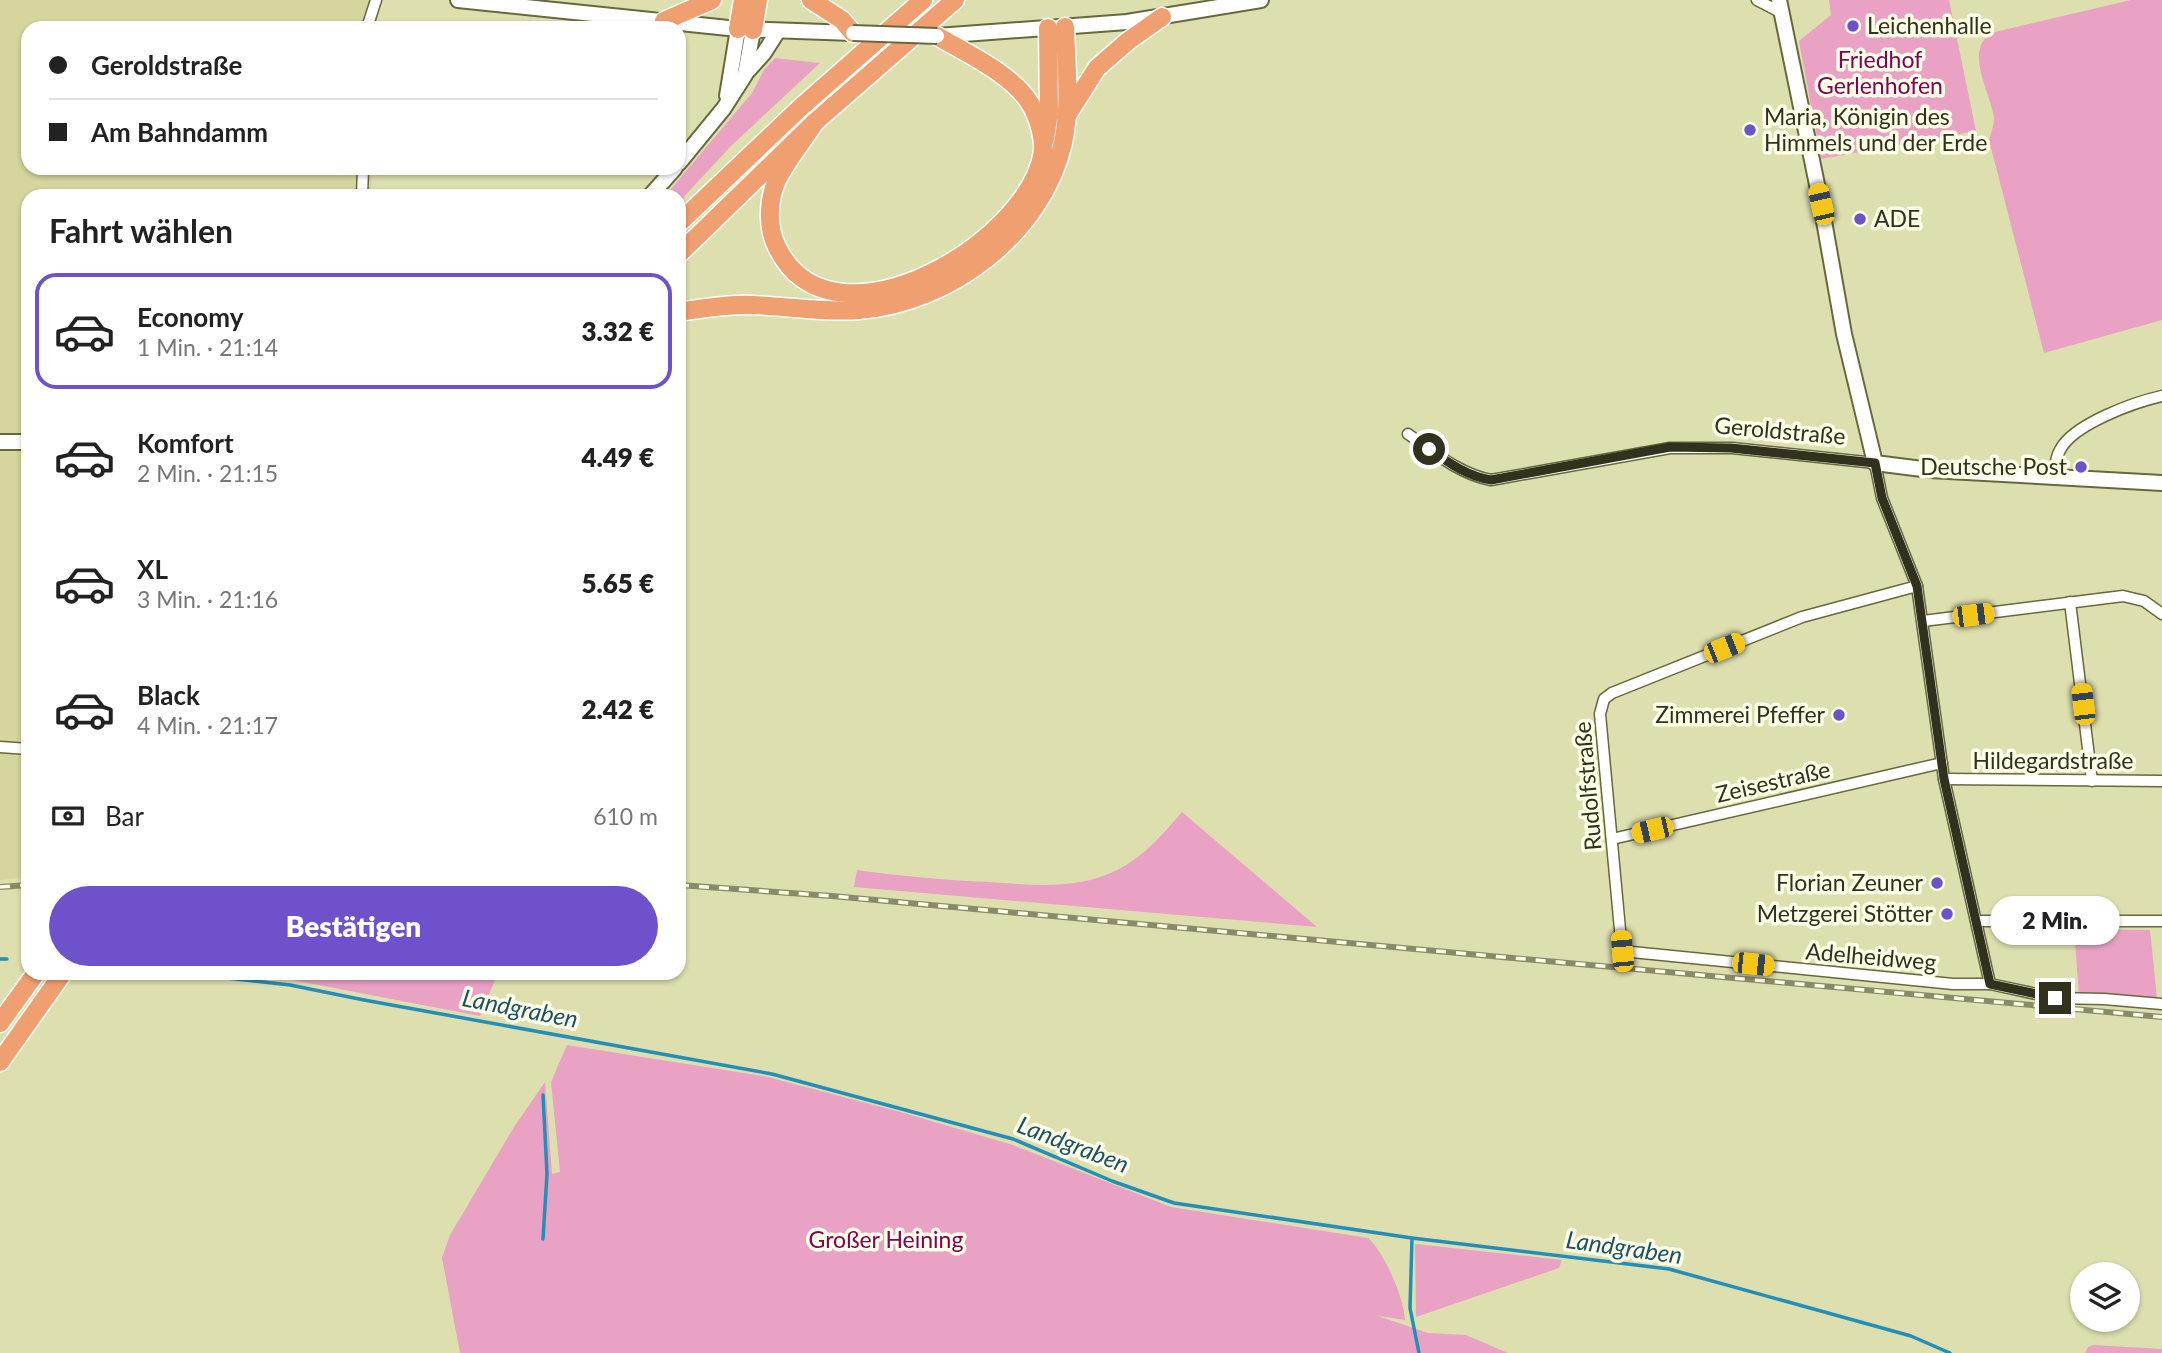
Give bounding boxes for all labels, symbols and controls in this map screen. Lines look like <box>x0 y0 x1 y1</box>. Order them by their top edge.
place label: Leichenhalle <box>1867 11 1992 39</box>
marker: Leichenhalle <box>1845 18 1861 34</box>
park label: Friedhof Gerlenhofen <box>1817 45 1943 99</box>
text: Geroldstraße <box>91 49 242 81</box>
place label: Maria, Königin des Himmels und der Erde <box>1764 102 1987 156</box>
text: Am Bahndamm <box>91 116 268 148</box>
marker: Maria, Königin des Himmels und der Erde <box>1742 122 1758 138</box>
car <box>1807 181 1836 227</box>
place label: ADE <box>1874 204 1920 232</box>
text: Fahrt wählen <box>49 211 233 250</box>
marker: ADE <box>1852 211 1868 227</box>
icon: car <box>53 300 116 363</box>
text: Economy <box>137 301 243 333</box>
text: 3.32 € <box>581 315 654 347</box>
text: 1 Min. · 21:14 <box>137 333 278 361</box>
street label: Geroldstraße <box>1713 410 1847 450</box>
icon: car <box>53 426 116 489</box>
text: Komfort <box>137 427 234 459</box>
route start <box>1413 433 1445 465</box>
text: 4.49 € <box>581 441 654 473</box>
place label: Deutsche Post <box>1920 452 2068 480</box>
text: 2 Min. · 21:15 <box>137 459 278 487</box>
marker: Deutsche Post <box>2073 459 2089 475</box>
icon: car <box>53 552 116 615</box>
text: XL <box>137 553 168 585</box>
text: 5.65 € <box>581 567 654 599</box>
text: 3 Min. · 21:16 <box>137 585 278 613</box>
car <box>1951 602 1996 628</box>
car <box>1701 630 1748 666</box>
icon: car <box>53 678 116 741</box>
text: Black <box>137 679 200 711</box>
car <box>2071 682 2096 726</box>
text: 2.42 € <box>581 693 654 725</box>
place label: Zimmerei Pfeffer <box>1655 700 1826 728</box>
marker: Zimmerei Pfeffer <box>1831 707 1847 723</box>
text: 4 Min. · 21:17 <box>137 711 278 739</box>
street label: Rudolfstraße <box>1567 720 1607 852</box>
street label: Hildegardstraße <box>1973 746 2133 774</box>
street label: Zeisestraße <box>1713 754 1833 808</box>
icon: cash <box>49 797 87 835</box>
text: Bar <box>105 800 144 832</box>
text: 610 m <box>593 802 658 830</box>
car <box>1630 815 1675 845</box>
place label: Florian Zeuner <box>1776 868 1924 896</box>
marker: Florian Zeuner <box>1929 875 1945 891</box>
button: Bestätigen <box>49 886 658 966</box>
callout: 2 Min. <box>1990 897 2120 946</box>
place label: Metzgerei Stötter <box>1757 899 1934 927</box>
marker: Metzgerei Stötter <box>1939 906 1955 922</box>
text: 2 Min. <box>2022 906 2088 934</box>
car <box>1610 929 1635 973</box>
street label: Adelheidweg <box>1805 936 1938 976</box>
car <box>1732 951 1775 977</box>
water label: Landgraben <box>460 982 580 1033</box>
route end <box>2039 982 2071 1014</box>
water label: Landgraben <box>1014 1109 1133 1178</box>
water label: Landgraben <box>1564 1224 1684 1269</box>
park label: Großer Heining <box>809 1225 963 1253</box>
map controls <box>2070 1262 2140 1332</box>
button: layers <box>2070 1262 2140 1332</box>

